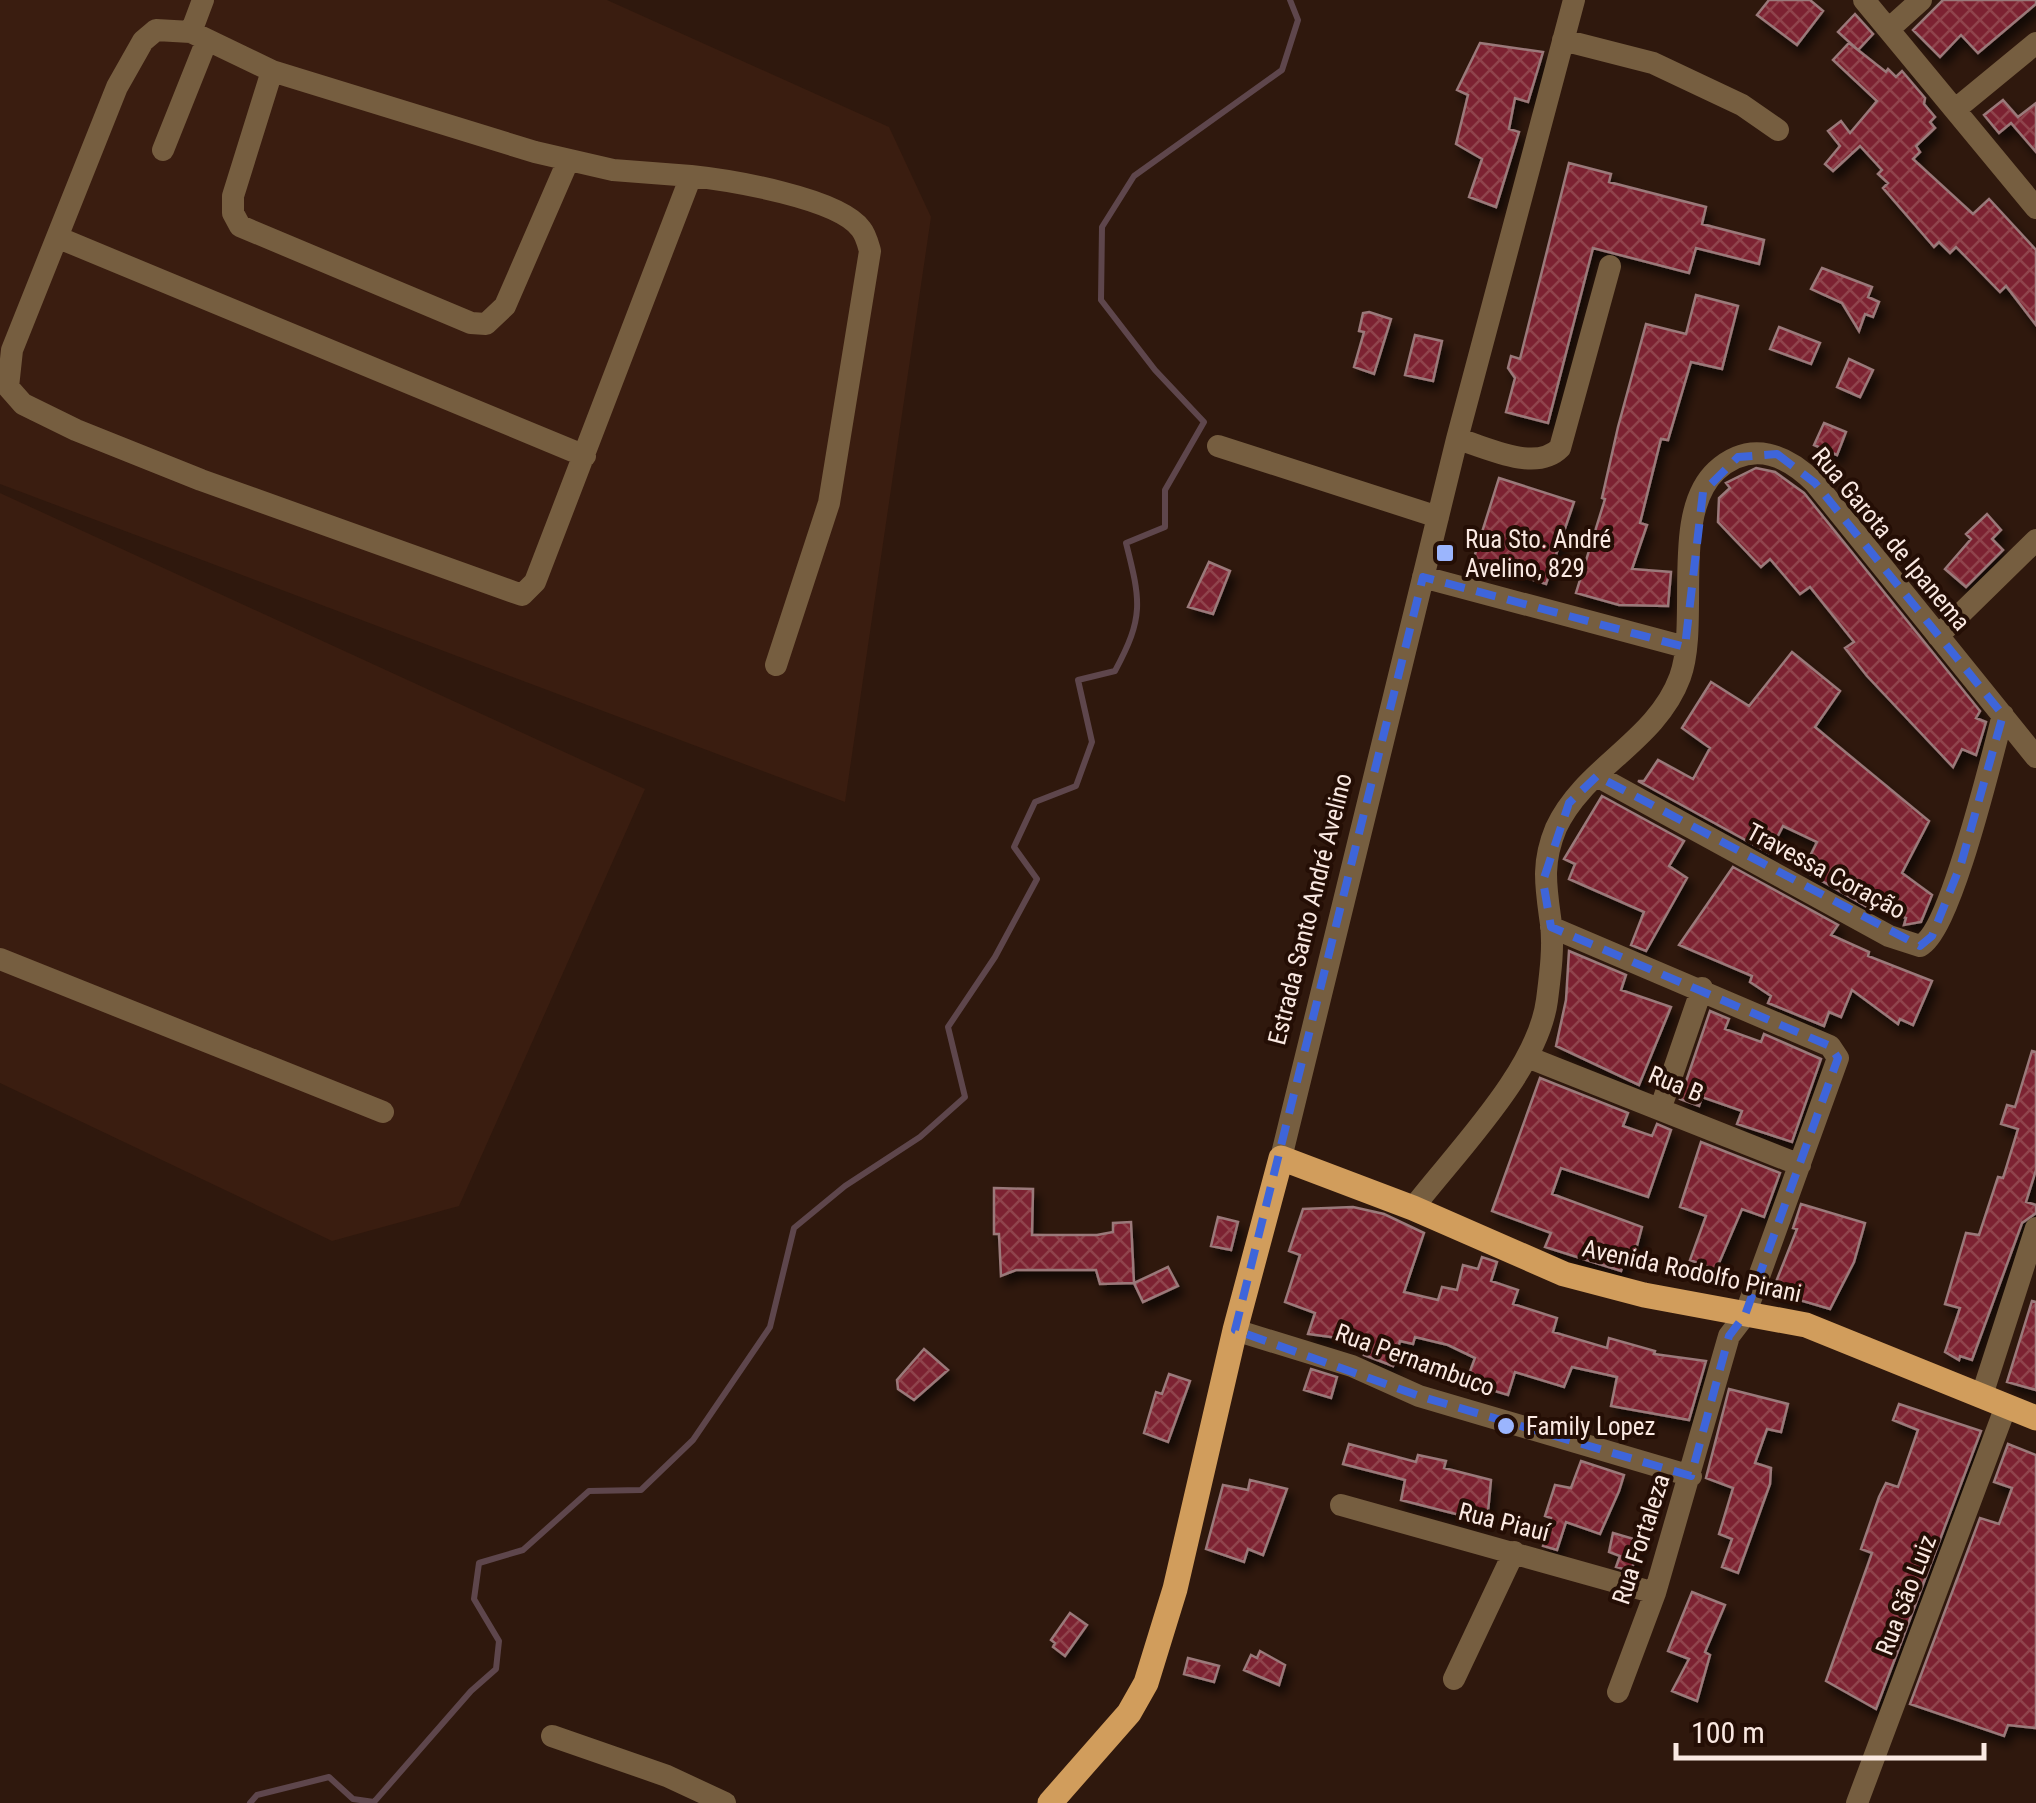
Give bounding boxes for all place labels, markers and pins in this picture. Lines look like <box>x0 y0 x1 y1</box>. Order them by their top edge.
place label: Rua Sto. André Avelino, 829 <box>1465 525 1611 583</box>
marker: Rua Sto. André Avelino, 829 <box>1434 542 1456 564</box>
place label: Family Lopez <box>1526 1412 1656 1441</box>
marker: Family Lopez <box>1495 1415 1517 1437</box>

